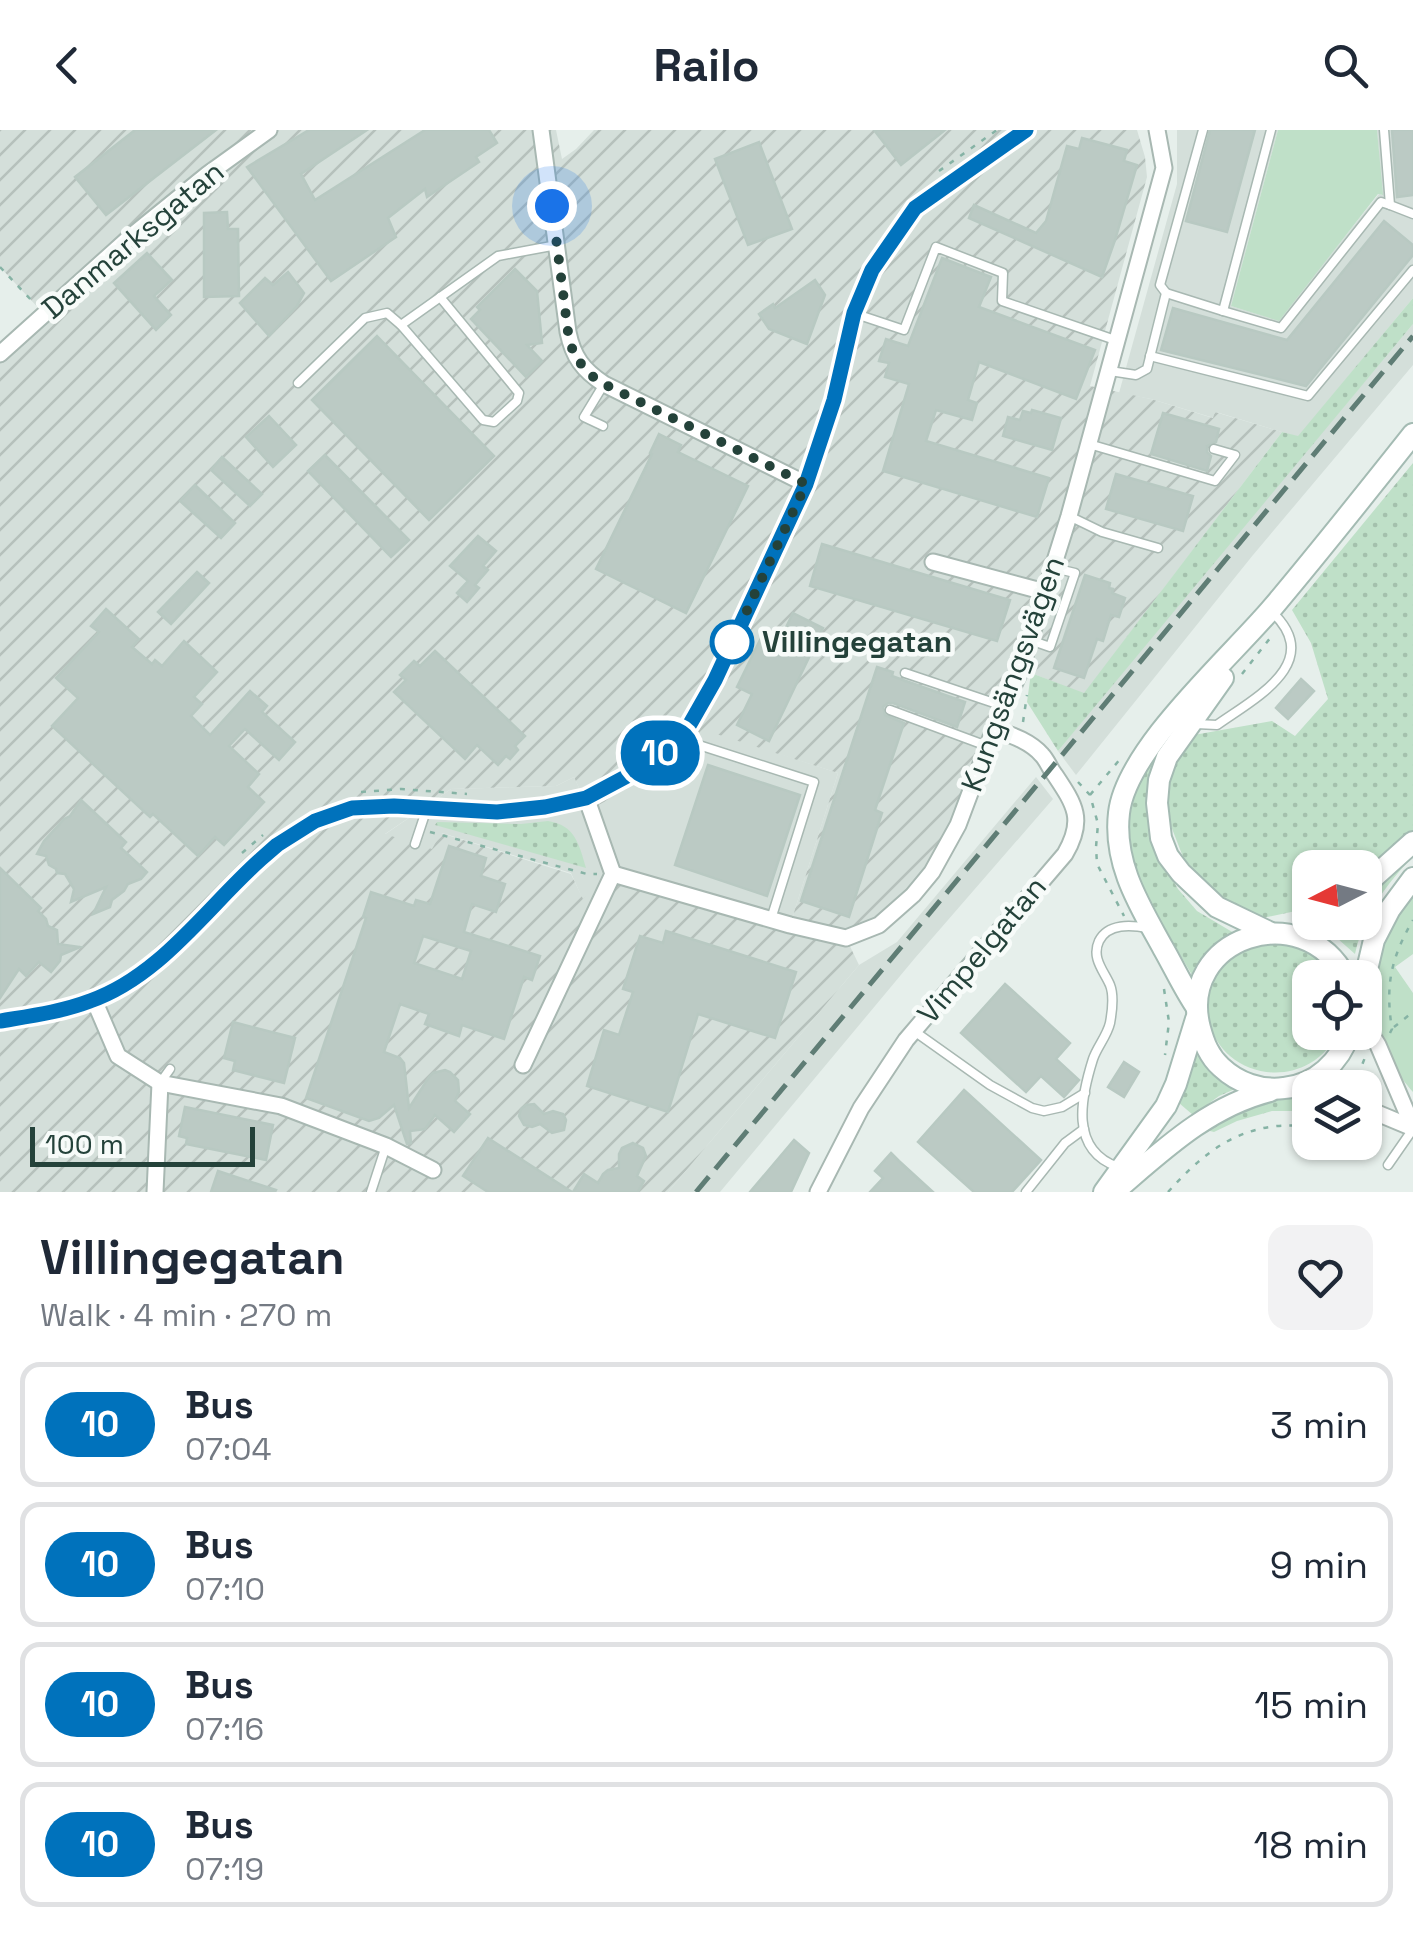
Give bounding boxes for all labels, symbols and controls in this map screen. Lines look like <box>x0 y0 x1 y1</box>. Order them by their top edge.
text: Railo <box>654 37 759 94</box>
icon: back <box>40 38 95 93</box>
icon: search <box>1318 38 1373 93</box>
street label: Danmarksgatan <box>33 152 232 327</box>
your location <box>527 181 577 231</box>
street label: Kungsängsvägen <box>952 551 1073 797</box>
marker: Villingegatan <box>711 621 753 663</box>
place label: Villingegatan <box>762 622 952 661</box>
line badge: 10 <box>615 720 705 786</box>
text: 10 <box>641 731 679 775</box>
north arrow <box>1292 850 1382 940</box>
map controls <box>1292 850 1382 1160</box>
street label: Vimpelgatan <box>908 868 1055 1032</box>
button: locate <box>1292 960 1382 1050</box>
button: layers <box>1292 1070 1382 1160</box>
scale bar <box>30 1122 255 1166</box>
text: 100 m <box>45 1126 124 1162</box>
button: heart <box>1268 1225 1373 1330</box>
text: Villingegatan <box>40 1227 344 1288</box>
text: Walk · 4 min · 270 m <box>40 1295 332 1335</box>
text: Bus <box>185 1381 254 1429</box>
text: 3 min <box>1270 1401 1368 1449</box>
text: 10 <box>81 1402 119 1446</box>
text: 07:04 <box>185 1429 272 1469</box>
text: Bus <box>185 1521 254 1569</box>
text: 9 min <box>1270 1541 1368 1589</box>
text: 10 <box>81 1542 119 1586</box>
text: 07:10 <box>185 1569 265 1609</box>
text: Bus <box>185 1661 254 1709</box>
text: 15 min <box>1254 1681 1368 1729</box>
text: 10 <box>81 1682 119 1726</box>
text: 07:16 <box>185 1709 264 1749</box>
text: Bus <box>185 1801 254 1849</box>
text: 18 min <box>1253 1821 1368 1869</box>
text: 10 <box>81 1822 119 1866</box>
text: 07:19 <box>185 1849 264 1889</box>

